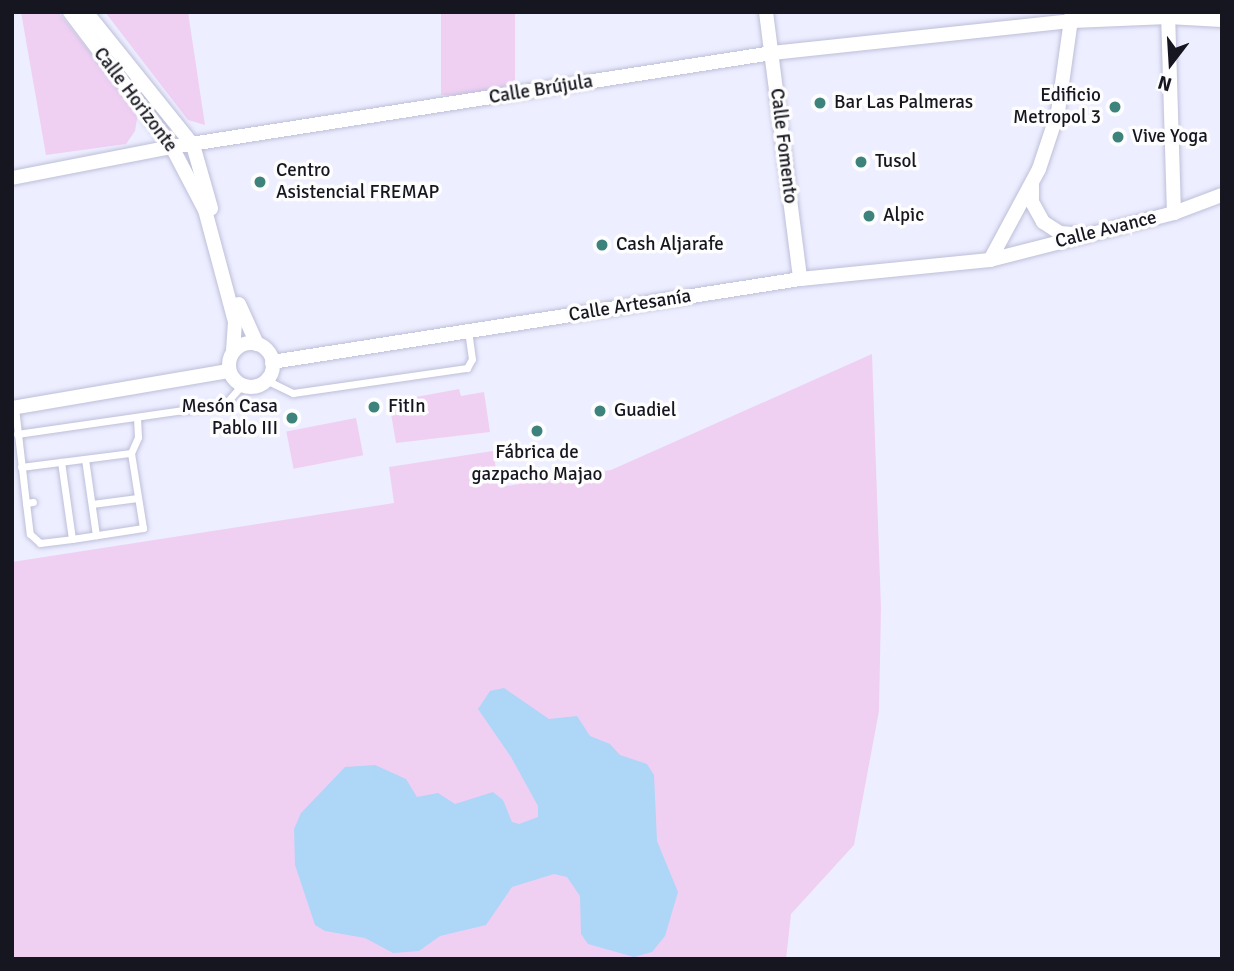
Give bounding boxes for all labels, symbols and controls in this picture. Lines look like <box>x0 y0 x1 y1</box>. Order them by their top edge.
north arrow <box>1136 28 1206 98</box>
street label: Calle Horizonte <box>88 43 182 157</box>
text: N <box>1155 70 1175 96</box>
street label: Calle Brújula <box>487 71 595 109</box>
place label: Edificio Metropol 3 <box>1013 85 1101 129</box>
street label: Calle Fomento <box>765 87 801 205</box>
place label: Bar Las Palmeras <box>834 92 973 114</box>
marker: Bar Las Palmeras <box>812 95 828 111</box>
marker: Edificio Metropol 3 <box>1107 99 1123 115</box>
place label: Vive Yoga <box>1132 126 1208 148</box>
marker: Vive Yoga <box>1110 129 1126 145</box>
place label: Tusol <box>875 151 917 173</box>
marker: Tusol <box>853 154 869 170</box>
place label: Centro Asistencial FREMAP <box>276 160 439 204</box>
marker: Centro Asistencial FREMAP <box>250 172 270 192</box>
place label: Alpic <box>883 205 924 227</box>
street label: Calle Avance <box>1053 206 1159 254</box>
marker: Alpic <box>861 208 877 224</box>
place label: Cash Aljarafe <box>616 234 724 256</box>
marker: Cash Aljarafe <box>594 237 610 253</box>
street label: Calle Artesanía <box>567 285 693 327</box>
place label: Mesón Casa Pablo III <box>181 396 278 440</box>
place label: FitIn <box>388 396 426 418</box>
marker: FitIn <box>366 399 382 415</box>
place label: Guadiel <box>614 400 676 422</box>
marker: Guadiel <box>592 403 608 419</box>
marker: Mesón Casa Pablo III <box>284 410 300 426</box>
marker: Fábrica de gazpacho Majao <box>529 423 545 439</box>
place label: Fábrica de gazpacho Majao <box>472 442 602 486</box>

